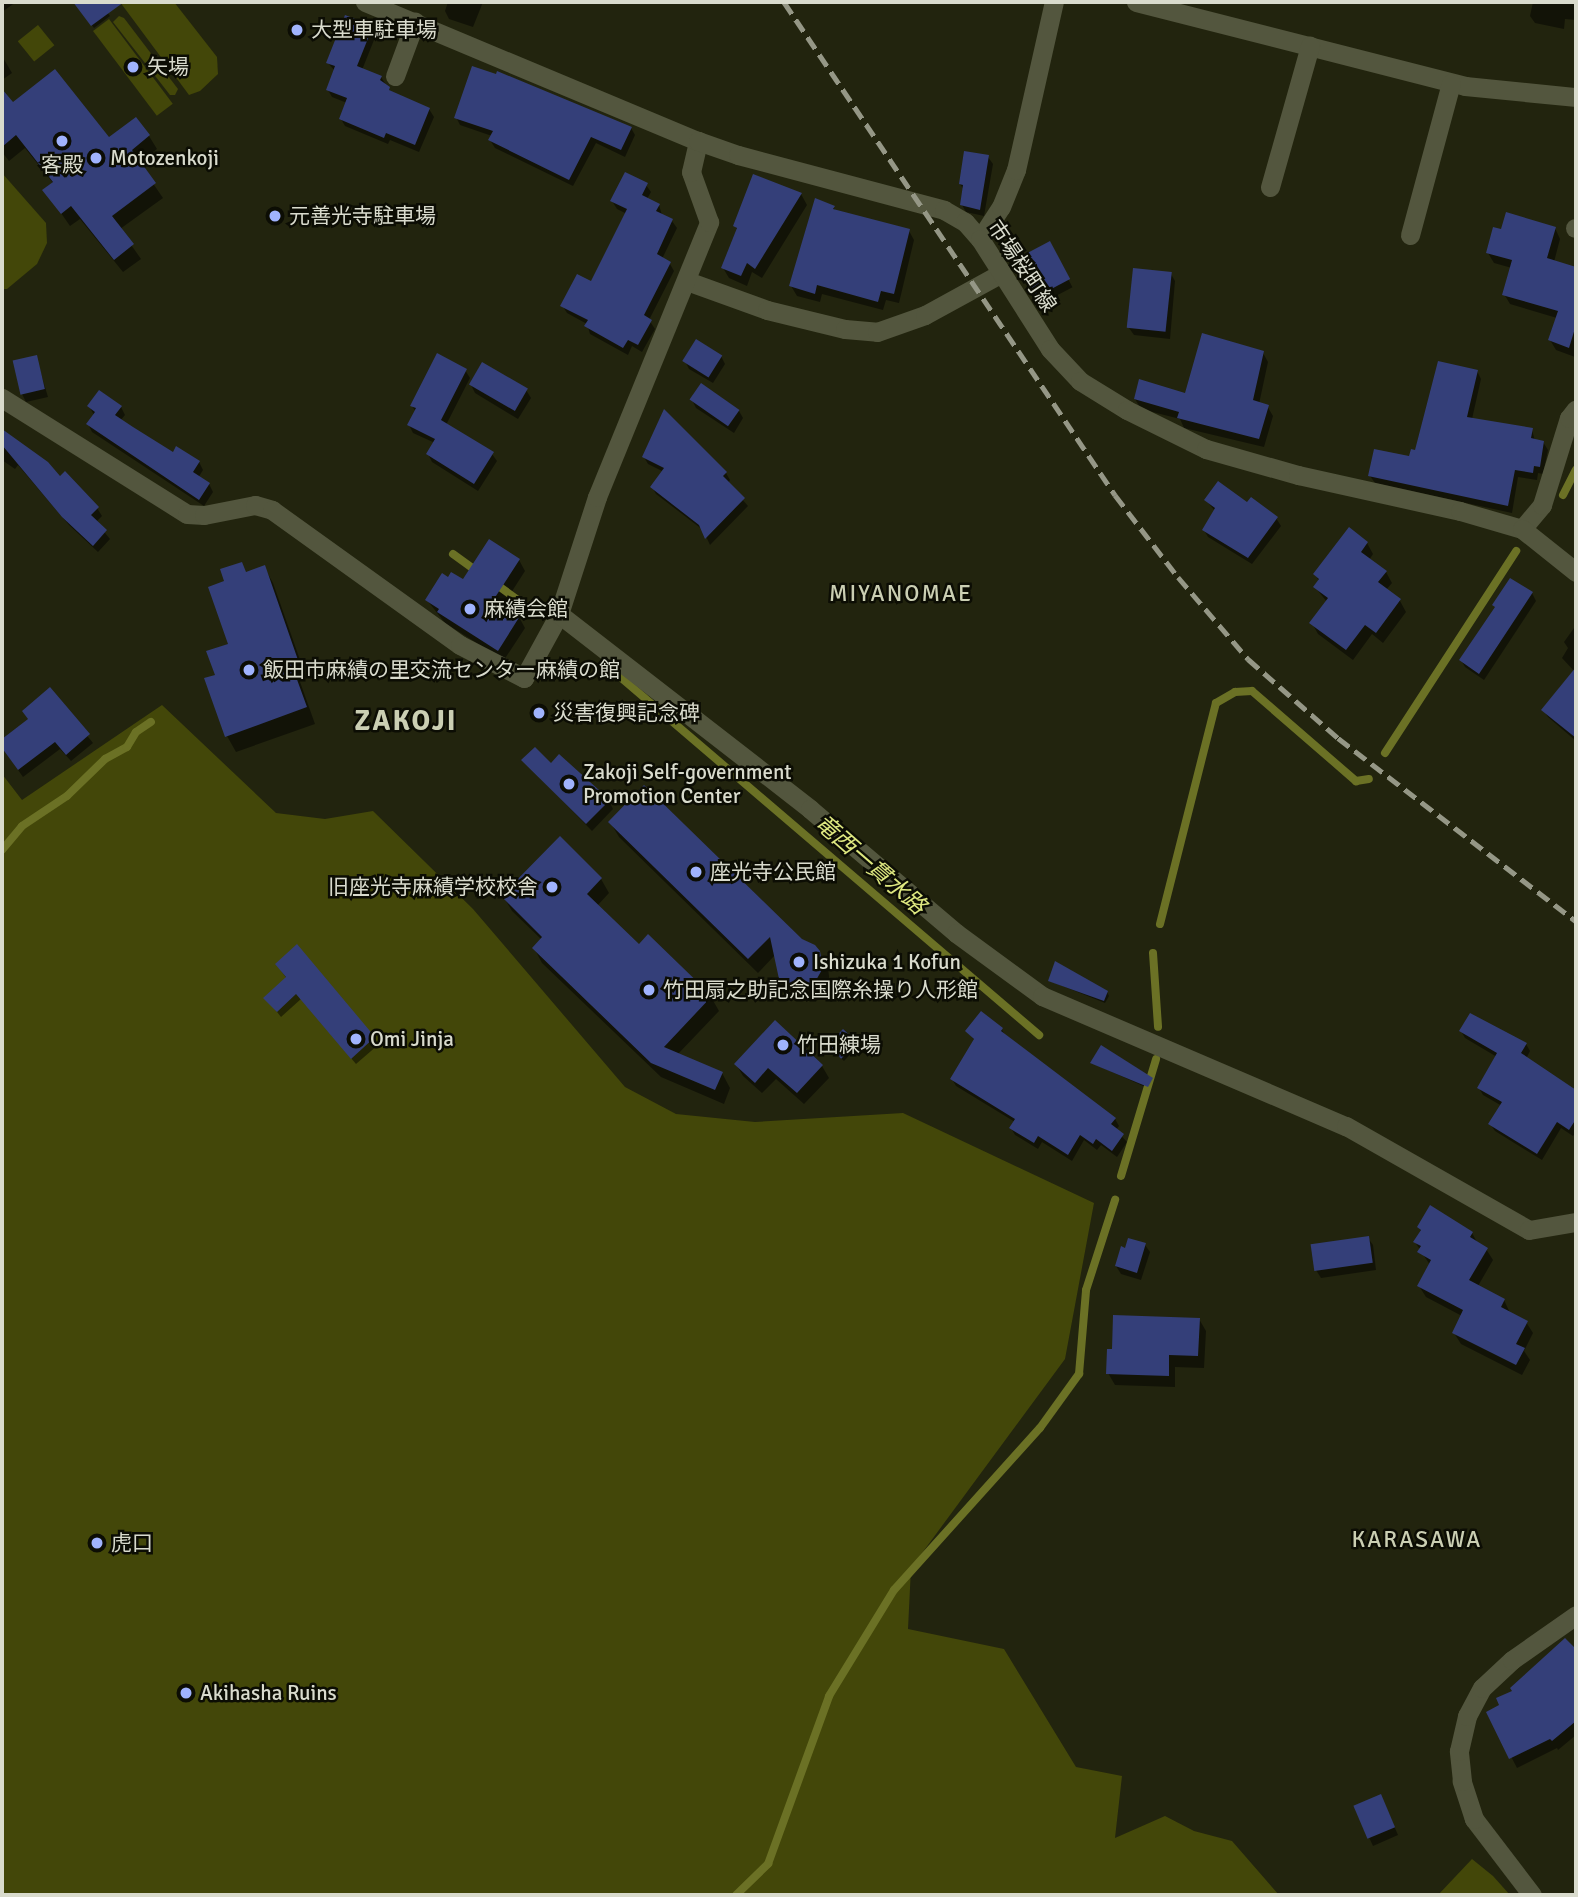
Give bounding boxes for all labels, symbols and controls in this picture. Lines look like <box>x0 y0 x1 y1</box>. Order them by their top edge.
place label: 大型車駐車場 <box>311 17 437 43</box>
marker: 大型車駐車場 <box>289 22 305 38</box>
place label: 矢場 <box>147 54 189 80</box>
marker: 矢場 <box>125 59 141 75</box>
marker: 客殿 <box>54 133 70 149</box>
place label: Motozenkoji <box>110 145 219 171</box>
marker: Motozenkoji <box>88 150 104 166</box>
place label: 客殿 <box>41 152 83 178</box>
place label: 元善光寺駐車場 <box>289 203 436 229</box>
marker: 元善光寺駐車場 <box>267 208 283 224</box>
street label: 市場桜町線 <box>982 215 1062 317</box>
district label: MIYANOMAE <box>830 580 972 608</box>
place label: 麻績会館 <box>484 596 568 622</box>
marker: 麻績会館 <box>462 601 478 617</box>
place label: 飯田市麻績の里交流センター麻績の館 <box>263 657 620 683</box>
marker: 飯田市麻績の里交流センター麻績の館 <box>241 662 257 678</box>
place label: 災害復興記念碑 <box>553 700 700 726</box>
district label: ZAKOJI <box>355 704 457 738</box>
marker: 災害復興記念碑 <box>531 705 547 721</box>
place label: Zakoji Self-government Promotion Center <box>583 759 792 809</box>
marker: Zakoji Self-government Promotion Center <box>561 776 577 792</box>
water label: 竜西一貫水路 <box>809 809 931 921</box>
place label: 座光寺公民館 <box>710 859 836 885</box>
marker: 座光寺公民館 <box>688 864 704 880</box>
place label: 旧座光寺麻績学校校舎 <box>328 874 538 900</box>
marker: 旧座光寺麻績学校校舎 <box>544 879 560 895</box>
place label: Ishizuka 1 Kofun <box>813 949 961 975</box>
marker: Ishizuka 1 Kofun <box>791 954 807 970</box>
place label: 竹田扇之助記念国際糸操り人形館 <box>663 977 978 1003</box>
marker: 竹田扇之助記念国際糸操り人形館 <box>641 982 657 998</box>
place label: Omi Jinja <box>370 1026 454 1052</box>
marker: Omi Jinja <box>348 1031 364 1047</box>
place label: 竹田練場 <box>797 1032 881 1058</box>
marker: 竹田練場 <box>775 1037 791 1053</box>
district label: KARASAWA <box>1353 1526 1481 1554</box>
place label: 虎口 <box>111 1530 153 1556</box>
marker: 虎口 <box>89 1535 105 1551</box>
place label: Akihasha Ruins <box>200 1680 337 1706</box>
marker: Akihasha Ruins <box>178 1685 194 1701</box>

